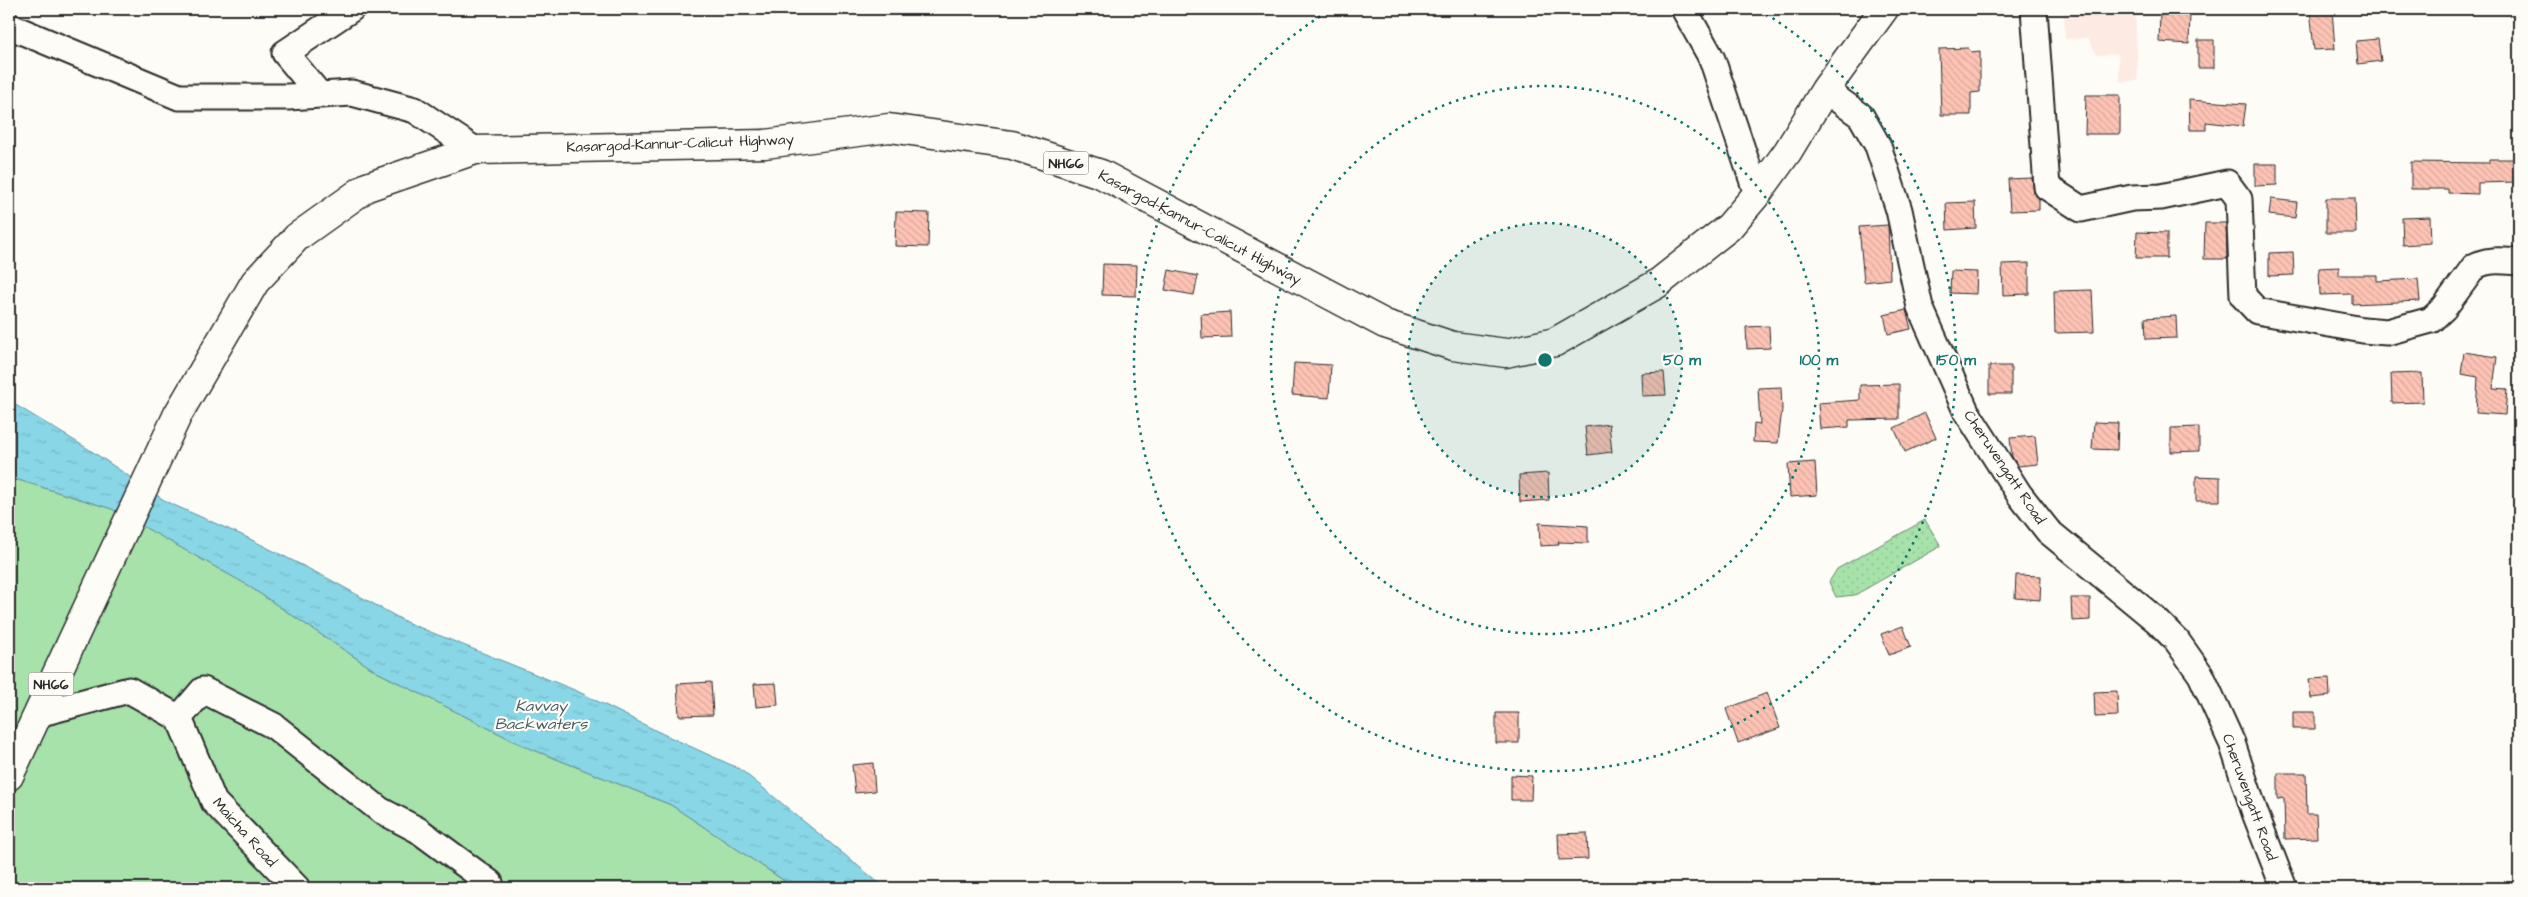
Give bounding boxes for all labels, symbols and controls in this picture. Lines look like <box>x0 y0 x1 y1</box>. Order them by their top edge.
street label: Kasargod-Kannur-Calicut Highway <box>566 129 794 159</box>
road number: NH66 <box>1044 152 1088 174</box>
street label: Kasargod-Kannur-Calicut Highway <box>1094 165 1305 291</box>
text: 50 m <box>1663 350 1701 371</box>
text: 100 m <box>1800 350 1839 371</box>
text: 150 m <box>1936 350 1976 371</box>
centre of rings <box>1536 351 1554 369</box>
street label: Cheruvengatt Road <box>1958 406 2051 529</box>
road number: NH66 <box>28 672 74 696</box>
water label: Kavvay Backwaters <box>495 695 588 735</box>
street label: Cheruvengatt Road <box>2216 731 2282 864</box>
street label: Maicha Road <box>208 793 282 872</box>

